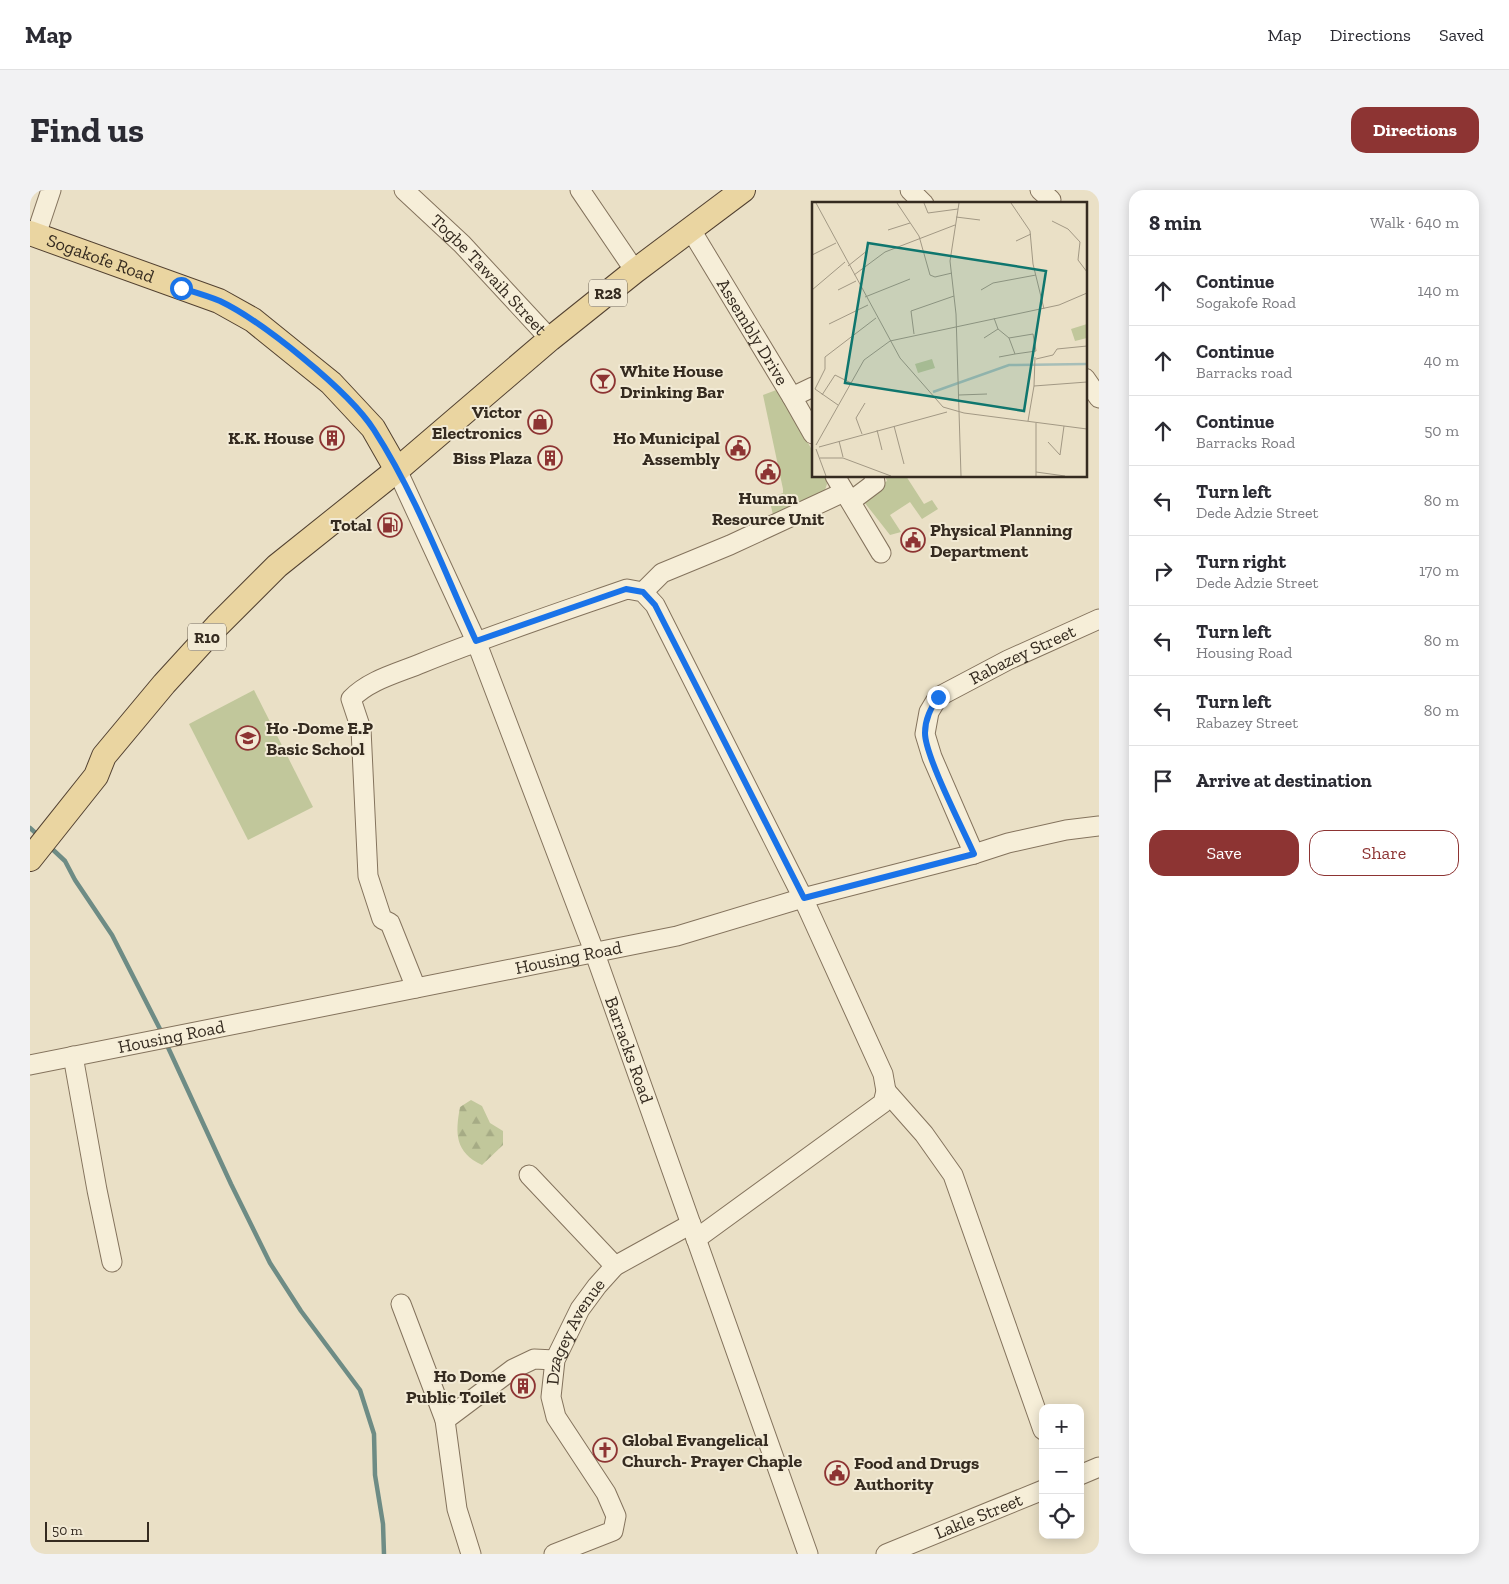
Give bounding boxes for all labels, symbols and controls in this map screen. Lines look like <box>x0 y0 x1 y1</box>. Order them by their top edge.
text: Map <box>25 20 72 49</box>
text: Map <box>1267 24 1302 46</box>
text: Directions <box>1330 24 1411 46</box>
text: Saved <box>1439 24 1484 46</box>
button: Directions <box>1351 107 1479 153</box>
text: Find us <box>30 109 144 151</box>
inset map <box>812 202 1086 478</box>
street label: Togbe Tawaih Street <box>426 210 552 340</box>
text: 8 min <box>1149 210 1201 235</box>
text: Walk · 640 m <box>1370 213 1459 232</box>
street label: Sogakofe Road <box>44 229 157 288</box>
text: Continue <box>1196 270 1274 293</box>
street label: Assembly Drive <box>712 274 793 389</box>
route start <box>170 277 193 300</box>
icon: ahead <box>1149 277 1177 305</box>
road number: R28 <box>589 280 627 306</box>
text: 140 m <box>1418 281 1459 300</box>
text: Sogakofe Road <box>1196 293 1296 312</box>
text: Continue <box>1196 340 1274 363</box>
icon: ahead <box>1149 347 1177 375</box>
text: 40 m <box>1424 351 1459 370</box>
place label: White House Drinking Bar <box>620 360 724 403</box>
text: Barracks road <box>1196 363 1292 382</box>
bar icon: White House Drinking Bar <box>590 368 616 394</box>
place label: Victor Electronics <box>432 401 522 444</box>
shop icon: Victor Electronics <box>527 409 553 435</box>
text: Continue <box>1196 410 1274 433</box>
icon: ahead <box>1149 417 1177 445</box>
text: 50 m <box>1424 421 1459 440</box>
building icon: K.K. House <box>319 425 345 451</box>
place label: K.K. House <box>228 427 314 449</box>
place label: Ho Municipal Assembly <box>613 427 720 470</box>
text: Barracks Road <box>1196 433 1295 452</box>
public building icon: Ho Municipal Assembly <box>725 435 751 461</box>
building icon: Biss Plaza <box>537 445 563 471</box>
place label: Biss Plaza <box>453 447 532 469</box>
public building icon: Human Resource Unit <box>755 459 781 485</box>
text: Turn left <box>1196 480 1271 503</box>
place label: Human Resource Unit <box>712 487 825 530</box>
icon: left <box>1149 487 1177 515</box>
text: 80 m <box>1424 491 1459 510</box>
text: Dede Adzie Street <box>1196 503 1318 522</box>
fuel station icon: Total <box>377 512 403 538</box>
place label: Total <box>330 514 372 536</box>
place label: Physical Planning Department <box>930 519 1072 562</box>
public building icon: Physical Planning Department <box>900 527 926 553</box>
text: Turn right <box>1196 550 1286 573</box>
icon: right <box>1149 557 1177 585</box>
text: 170 m <box>1419 561 1459 580</box>
text: Dede Adzie Street <box>1196 573 1318 592</box>
street label: Rabazey Street <box>965 620 1079 689</box>
text: Turn left <box>1196 620 1271 643</box>
road number: R10 <box>188 624 226 651</box>
icon: left <box>1149 627 1177 655</box>
text: 80 m <box>1424 631 1459 650</box>
text: Housing Road <box>1196 643 1292 662</box>
route end <box>927 686 950 709</box>
text: Turn left <box>1196 690 1271 713</box>
icon: left <box>1149 697 1177 725</box>
text: 80 m <box>1424 701 1459 720</box>
text: Rabazey Street <box>1196 713 1298 732</box>
place label: Ho -Dome E.P Basic School <box>266 717 373 760</box>
school or university icon: Ho -Dome E.P Basic School <box>235 725 261 751</box>
icon: arrive <box>1149 767 1177 795</box>
text: Arrive at destination <box>1196 769 1372 792</box>
button: Save <box>1149 830 1299 876</box>
button: Share <box>1309 830 1459 876</box>
street label: Housing Road <box>513 936 624 979</box>
street label: Barracks Road <box>600 994 658 1106</box>
street label: Housing Road <box>116 1015 227 1058</box>
street label: Dzagey Avenue <box>541 1274 610 1386</box>
place label: Ho Dome Public Toilet <box>406 1365 507 1408</box>
building icon: Ho Dome Public Toilet <box>510 1373 536 1399</box>
map controls <box>1039 1404 1084 1539</box>
button: + <box>1039 1404 1084 1449</box>
place label: Global Evangelical Church- Prayer Chaple <box>622 1429 802 1472</box>
church icon: Global Evangelical Church- Prayer Chaple <box>592 1437 618 1463</box>
button: − <box>1039 1449 1084 1494</box>
place label: Food and Drugs Authority <box>854 1452 979 1495</box>
public building icon: Food and Drugs Authority <box>824 1460 850 1486</box>
street label: Lakle Street <box>932 1488 1026 1544</box>
button: locate <box>1039 1494 1084 1539</box>
scale bar <box>45 1519 149 1542</box>
text: 50 m <box>52 1522 83 1539</box>

